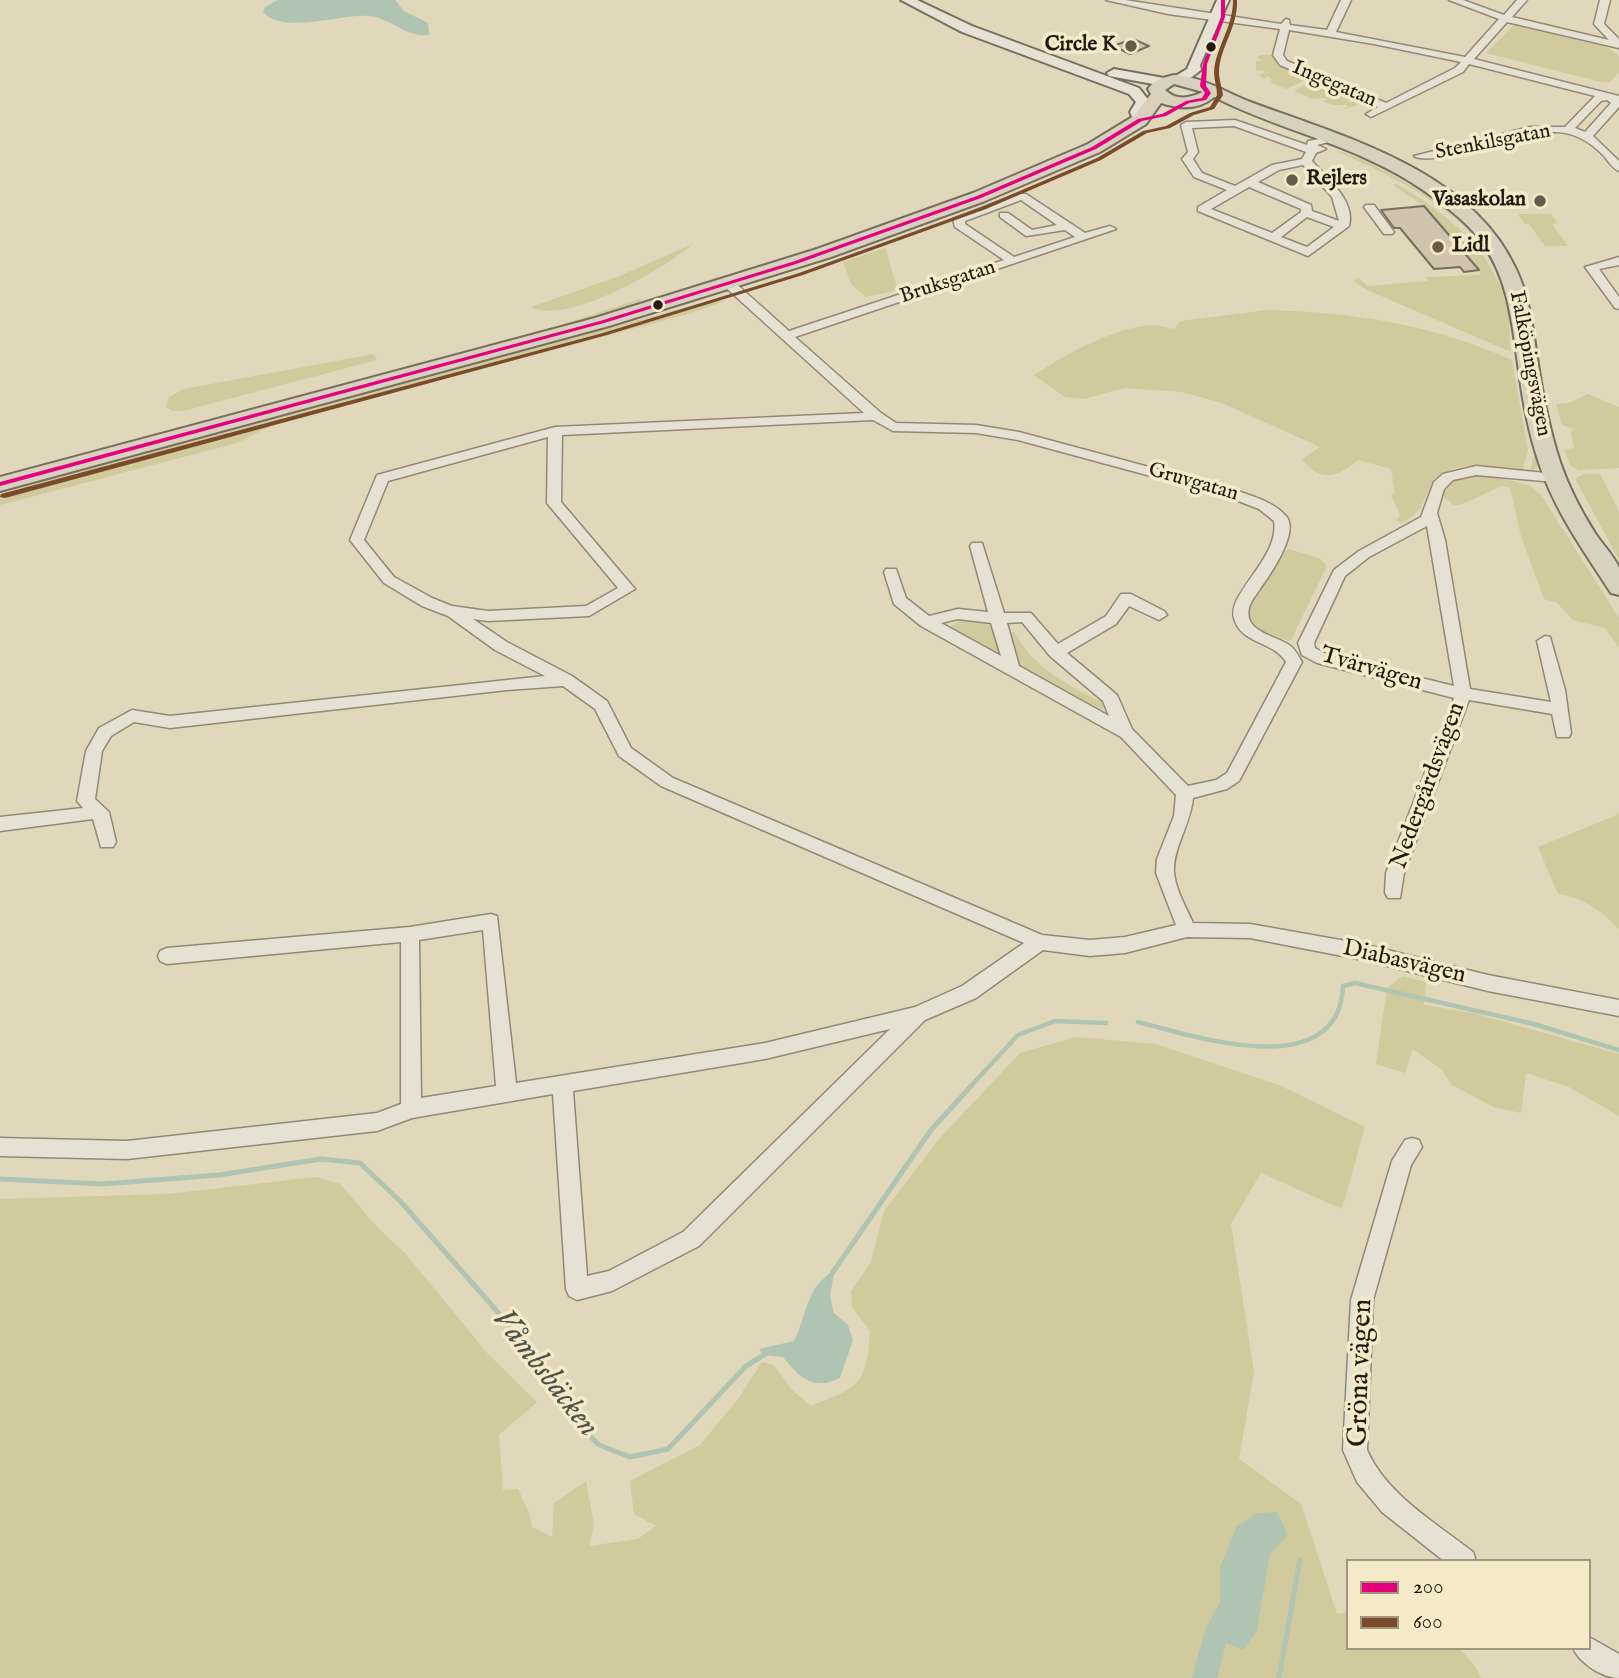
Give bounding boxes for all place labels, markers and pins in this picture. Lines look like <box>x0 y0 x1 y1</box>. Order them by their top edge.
place label: Circle K <box>1045 33 1117 59</box>
marker: Circle K <box>1123 38 1139 54</box>
unlabelled marker <box>1204 40 1218 54</box>
place label: Rejlers <box>1306 167 1367 193</box>
marker: Rejlers <box>1284 172 1300 188</box>
place label: Vasaskolan <box>1432 188 1526 214</box>
marker: Vasaskolan <box>1532 193 1548 209</box>
place label: Lidl <box>1452 234 1489 260</box>
marker: Lidl <box>1430 239 1446 255</box>
unlabelled marker <box>651 298 665 312</box>

